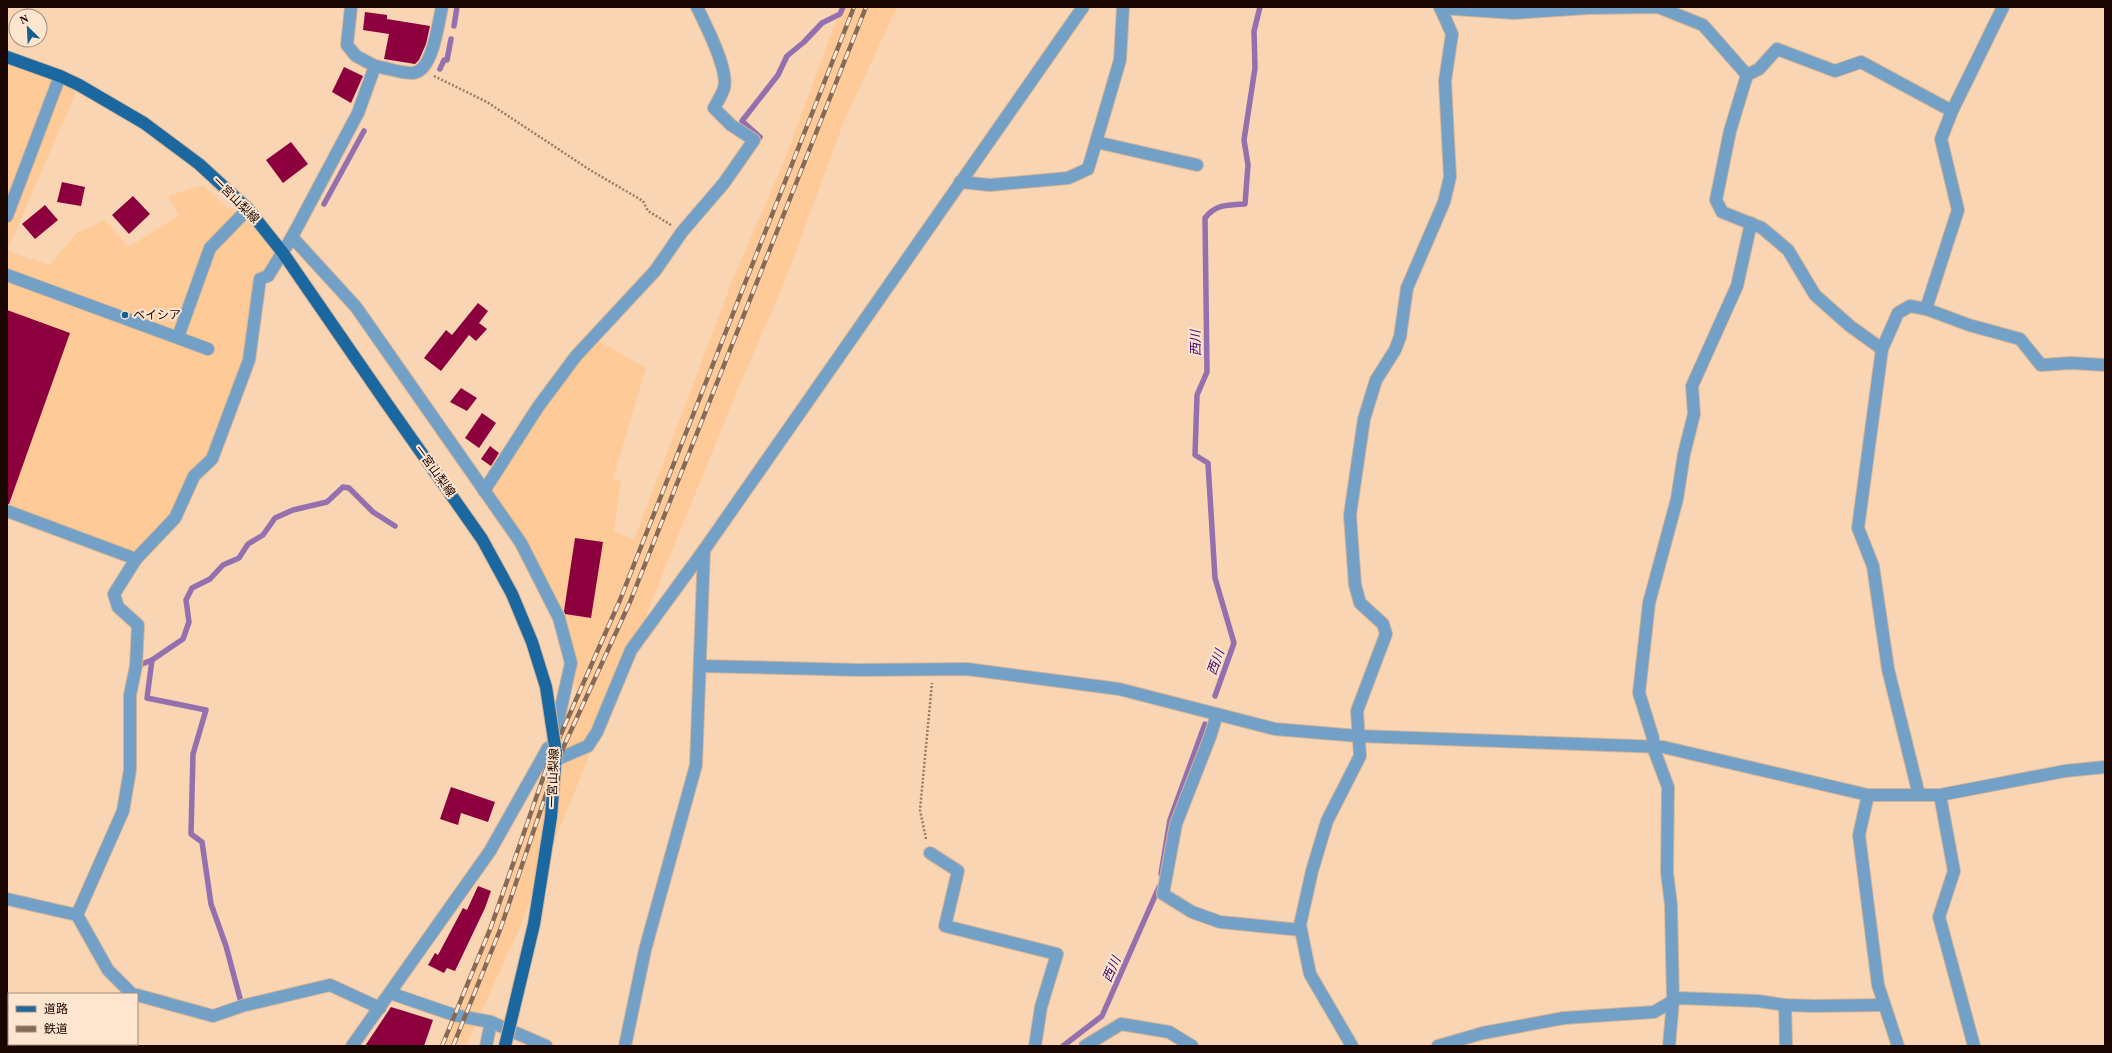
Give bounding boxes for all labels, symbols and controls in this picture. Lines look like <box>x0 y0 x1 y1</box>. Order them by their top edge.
north arrow <box>8 8 48 48</box>
text: N <box>18 12 30 26</box>
street label: 一宮山梨線 <box>210 174 262 226</box>
place label: ベイシア <box>133 308 181 322</box>
marker: ベイシア <box>120 310 130 320</box>
water label: 西川 <box>1188 328 1203 356</box>
street label: 一宮山梨線 <box>412 443 458 499</box>
water label: 西川 <box>1204 646 1228 677</box>
street label: 一宮山梨線 <box>545 748 561 808</box>
water label: 西川 <box>1099 952 1124 984</box>
legend <box>8 993 138 1045</box>
text: 道路 <box>44 1002 68 1016</box>
text: 鉄道 <box>44 1022 68 1036</box>

